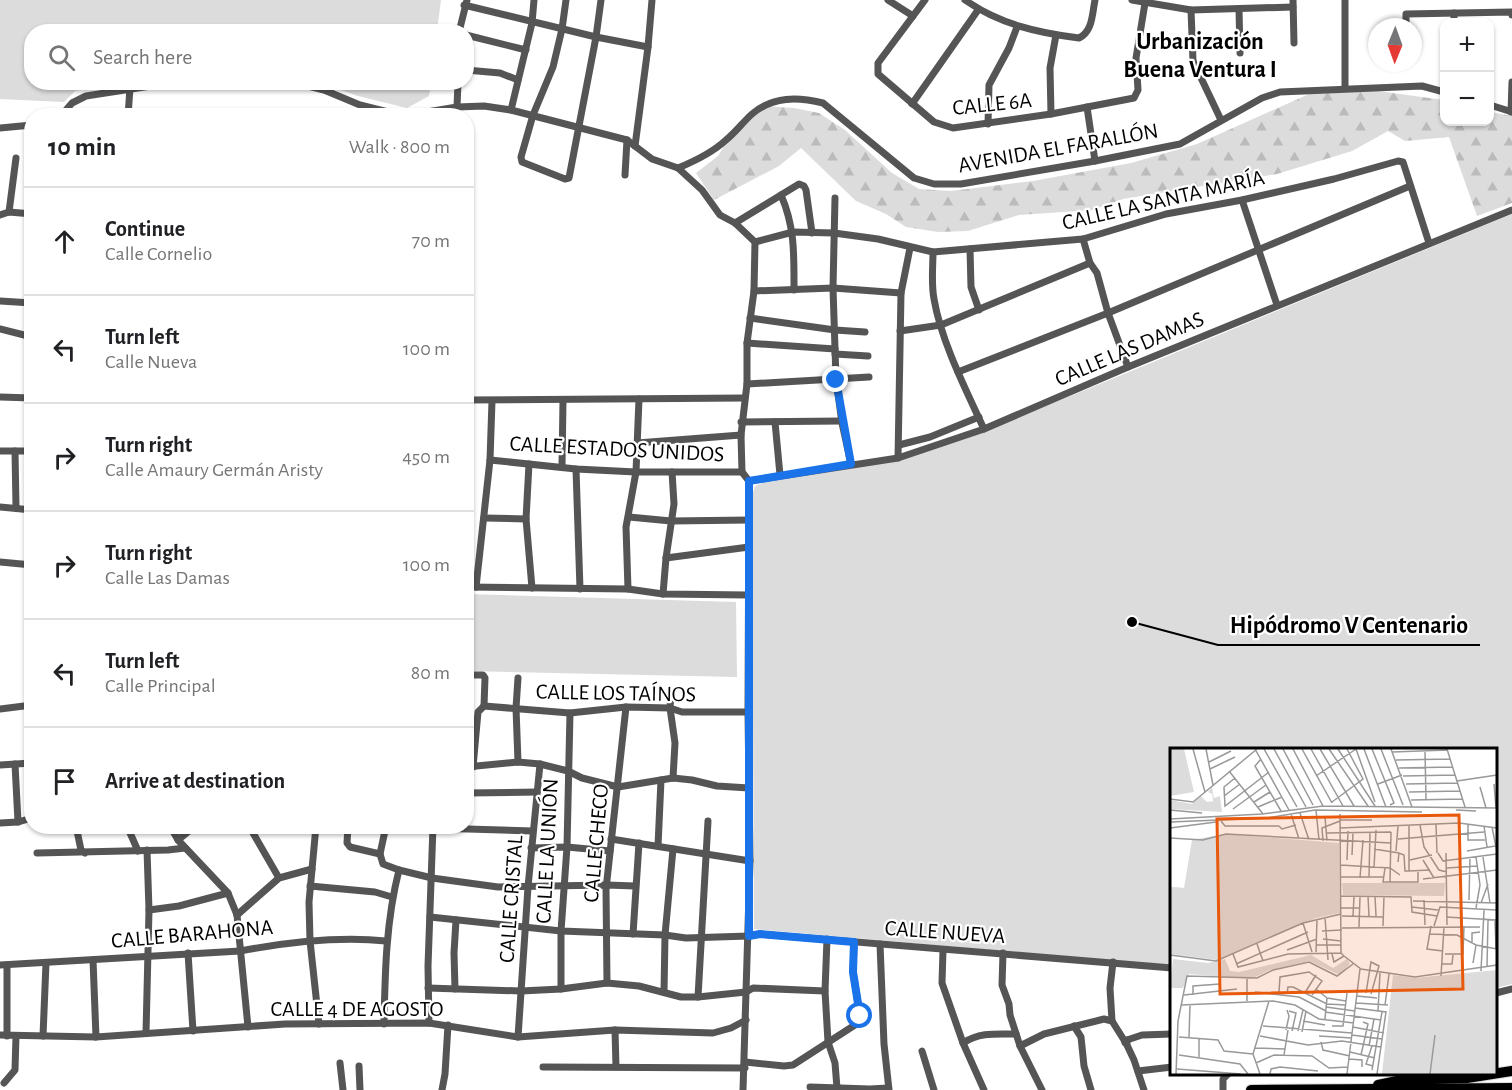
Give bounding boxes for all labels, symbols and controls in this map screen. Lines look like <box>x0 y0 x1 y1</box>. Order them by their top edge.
north arrow <box>1368 18 1422 72</box>
map controls <box>1440 18 1494 126</box>
button: + <box>1440 18 1494 72</box>
search box <box>24 24 474 90</box>
district label: Urbanización Buena Ventura I <box>1123 30 1277 82</box>
icon: search <box>45 41 78 74</box>
text: Search here <box>93 46 192 68</box>
button: − <box>1440 72 1494 126</box>
street label: CALLE 6A <box>951 89 1033 119</box>
street label: AVENIDA EL FARALLÓN <box>956 119 1160 176</box>
text: 10 min <box>48 134 116 160</box>
text: Walk · 800 m <box>349 137 450 157</box>
street label: CALLE LA SANTA MARÍA <box>1060 165 1267 234</box>
text: Continue <box>105 218 185 240</box>
icon: ahead <box>48 225 81 258</box>
text: 70 m <box>412 231 450 251</box>
text: Calle Cornelio <box>105 244 212 264</box>
street label: CALLE LAS DAMAS <box>1052 308 1207 390</box>
text: Turn left <box>105 326 179 348</box>
icon: left <box>48 333 81 366</box>
text: 100 m <box>403 339 450 359</box>
text: Calle Nueva <box>105 352 197 372</box>
route end <box>822 366 848 392</box>
street label: CALLE ESTADOS UNIDOS <box>509 432 725 466</box>
text: Turn right <box>105 434 192 456</box>
icon: right <box>48 441 81 474</box>
text: 450 m <box>402 447 450 467</box>
text: Calle Amaury Germán Aristy <box>105 460 323 480</box>
text: Turn right <box>105 542 192 564</box>
icon: right <box>48 549 81 582</box>
text: 100 m <box>403 555 450 575</box>
text: Calle Las Damas <box>105 568 230 588</box>
callout: Hipódromo V Centenario <box>1218 603 1480 645</box>
text: Hipódromo V Centenario <box>1230 614 1468 638</box>
text: Turn left <box>105 650 179 672</box>
icon: left <box>48 657 81 690</box>
text: 80 m <box>411 663 450 683</box>
text: Calle Principal <box>105 676 216 696</box>
street label: CALLE LOS TAÍNOS <box>536 680 696 705</box>
inset map <box>1170 748 1497 1075</box>
icon: arrive <box>48 765 81 798</box>
text: Arrive at destination <box>105 770 285 792</box>
street label: CALLE LA UNIÓN <box>531 778 562 924</box>
street label: CALLE CHECO <box>580 783 612 903</box>
street label: CALLE CRISTAL <box>496 834 526 964</box>
street label: CALLE BARAHONA <box>110 916 274 952</box>
street label: CALLE NUEVA <box>884 917 1006 947</box>
street label: CALLE 4 DE AGOSTO <box>271 998 443 1020</box>
route start <box>846 1002 872 1028</box>

